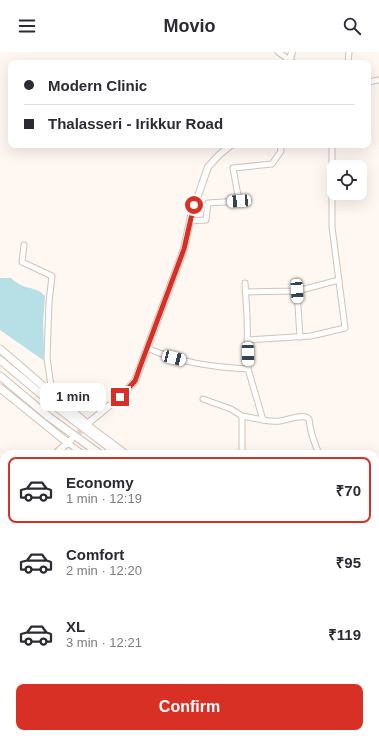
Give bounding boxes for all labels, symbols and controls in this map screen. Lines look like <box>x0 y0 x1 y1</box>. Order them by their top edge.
icon: menu <box>16 15 38 37</box>
icon: search <box>341 15 363 37</box>
text: Movio <box>164 16 216 36</box>
text: Modern Clinic <box>48 77 147 94</box>
text: Thalasseri - Irikkur Road <box>48 115 223 132</box>
map controls <box>327 160 367 200</box>
button: locate <box>327 160 367 200</box>
car <box>227 194 251 208</box>
route start <box>185 196 203 214</box>
car <box>290 279 304 303</box>
car <box>242 342 254 366</box>
car <box>161 349 187 367</box>
callout: 1 min <box>40 383 106 411</box>
route end <box>111 388 129 406</box>
text: 1 min <box>56 389 90 404</box>
icon: car <box>18 472 54 508</box>
text: Economy <box>66 474 134 491</box>
text: ₹70 <box>336 482 361 499</box>
text: 1 min · 12:19 <box>66 491 142 506</box>
icon: car <box>18 544 54 580</box>
text: Comfort <box>66 546 124 563</box>
text: ₹95 <box>336 554 361 571</box>
text: 2 min · 12:20 <box>66 563 142 578</box>
icon: car <box>18 616 54 652</box>
text: XL <box>66 618 85 635</box>
text: ₹119 <box>328 626 361 643</box>
text: 3 min · 12:21 <box>66 635 142 650</box>
button: Confirm <box>16 684 363 730</box>

